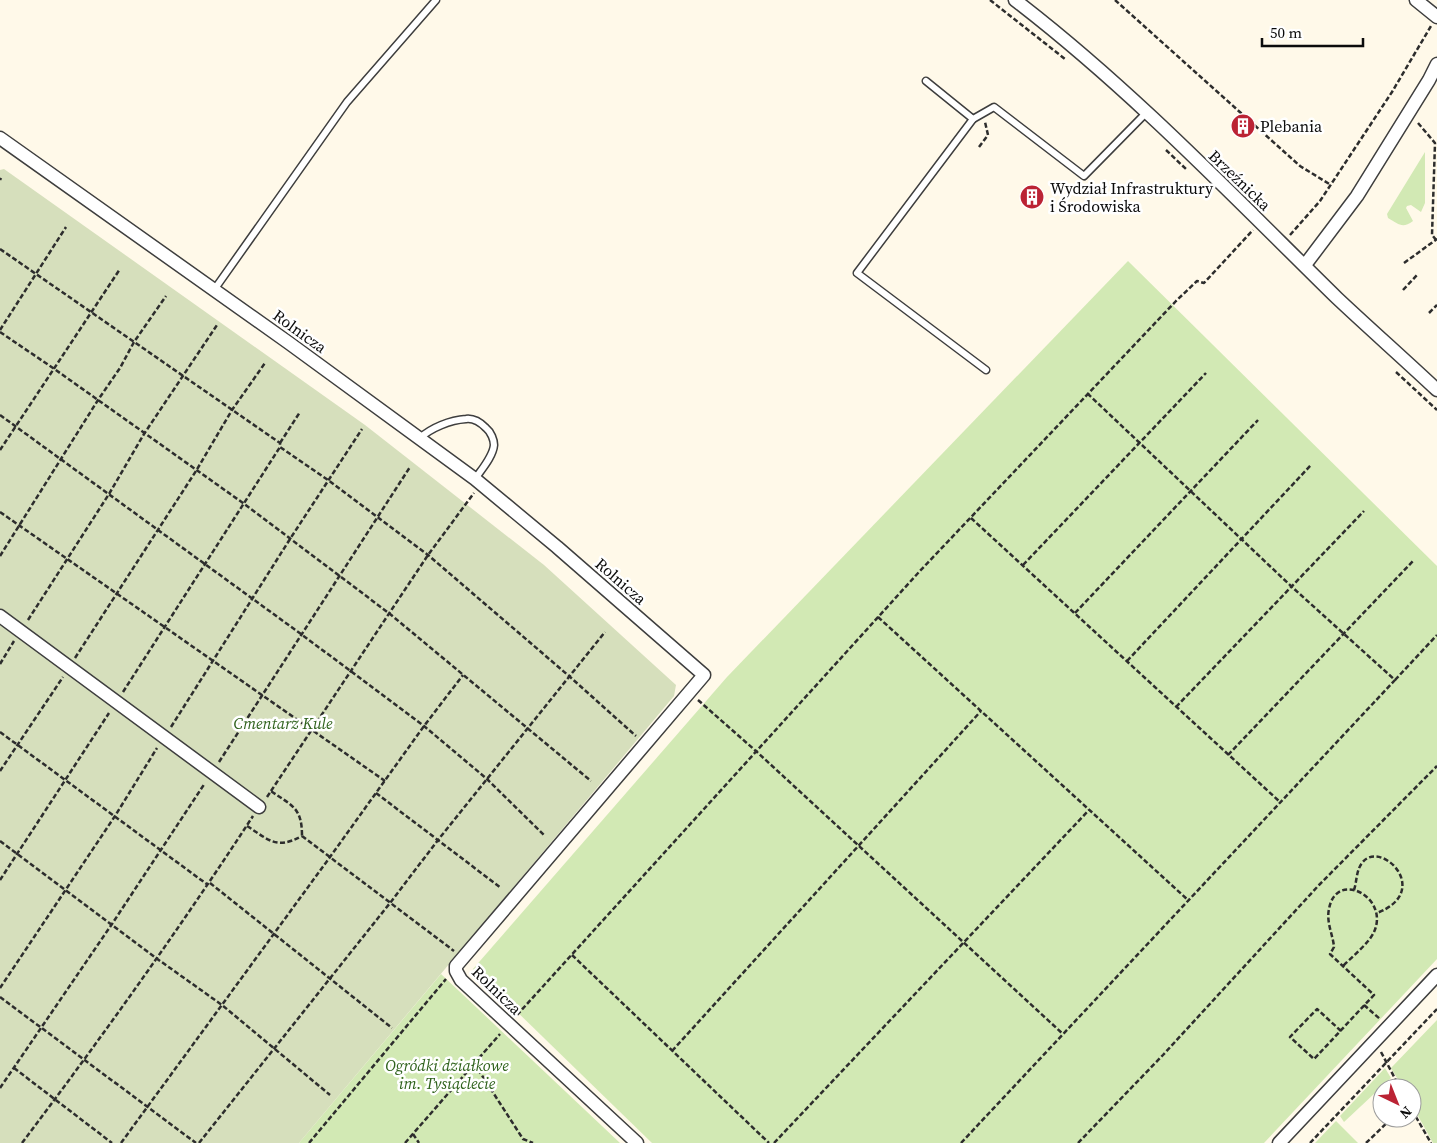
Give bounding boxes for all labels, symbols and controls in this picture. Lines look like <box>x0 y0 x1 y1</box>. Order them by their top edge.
scale bar <box>1262 15 1363 47</box>
text: 50 m <box>1270 22 1302 43</box>
building icon: Plebania <box>1230 113 1256 139</box>
place label: Plebania <box>1260 115 1323 137</box>
street label: Brzeźnicka <box>1204 145 1277 216</box>
place label: Wydział Infrastruktury i Środowiska <box>1050 177 1214 217</box>
building icon: Wydział Infrastruktury i Środowiska <box>1019 184 1045 210</box>
street label: Rolnicza <box>269 304 332 358</box>
street label: Rolnicza <box>591 553 652 610</box>
park label: Cmentarz Kule <box>233 712 333 734</box>
street label: Rolnicza <box>467 961 527 1020</box>
park label: Ogródki działkowe im. Tysiąclecie <box>385 1054 509 1094</box>
north arrow <box>1372 1078 1422 1128</box>
text: N <box>1395 1102 1416 1123</box>

